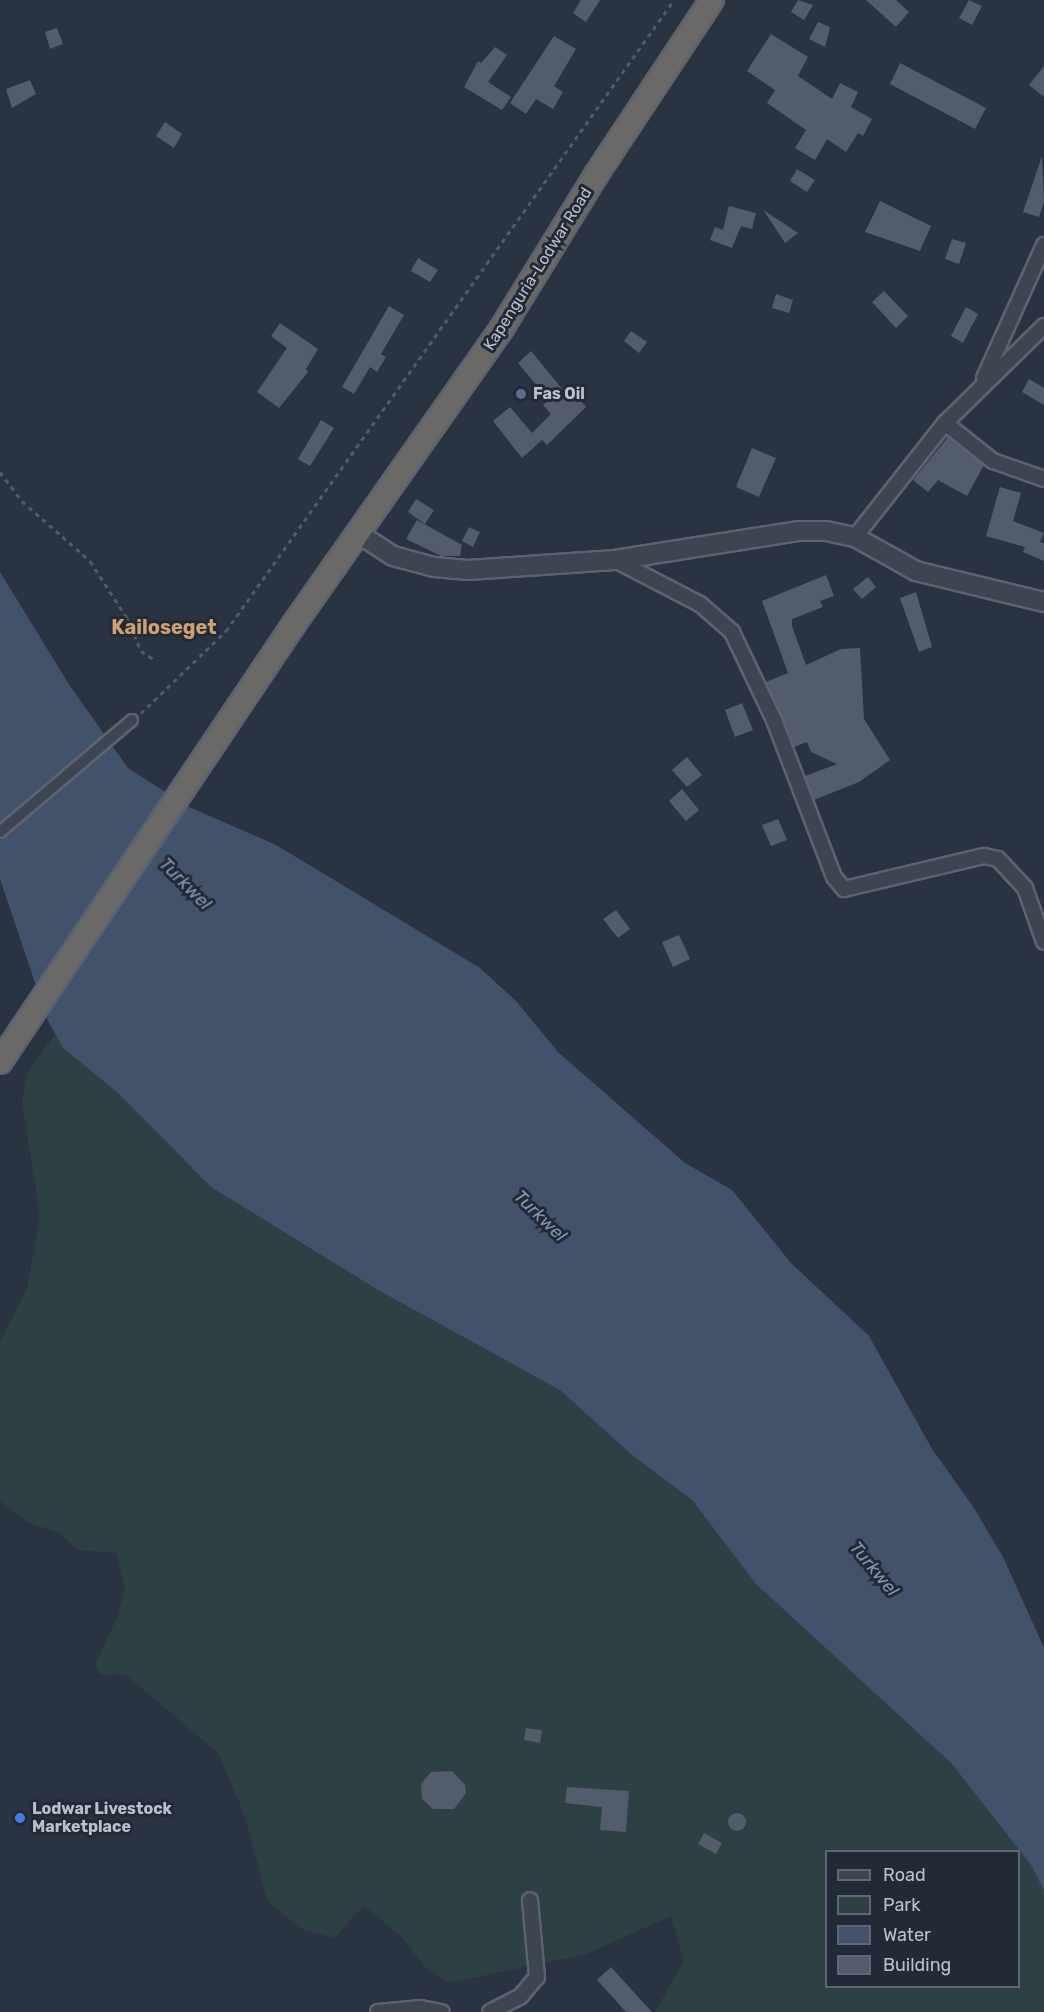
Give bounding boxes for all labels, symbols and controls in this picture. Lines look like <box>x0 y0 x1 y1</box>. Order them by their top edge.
street label: Kapenguria-Lodwar Road <box>480 184 596 354</box>
place label: Fas Oil <box>533 384 585 404</box>
marker: Fas Oil <box>514 387 528 401</box>
district label: Kailoseget <box>111 615 217 639</box>
water label: Turkwel <box>154 853 216 915</box>
water label: Turkwel <box>509 1186 571 1246</box>
water label: Turkwel <box>845 1537 903 1601</box>
place label: Lodwar Livestock Marketplace <box>32 1799 172 1837</box>
marker: Lodwar Livestock Marketplace <box>13 1811 27 1825</box>
legend <box>825 1850 1020 1988</box>
text: Road <box>883 1864 926 1886</box>
text: Park <box>883 1894 920 1916</box>
text: Water <box>883 1924 931 1946</box>
text: Building <box>883 1954 951 1976</box>

